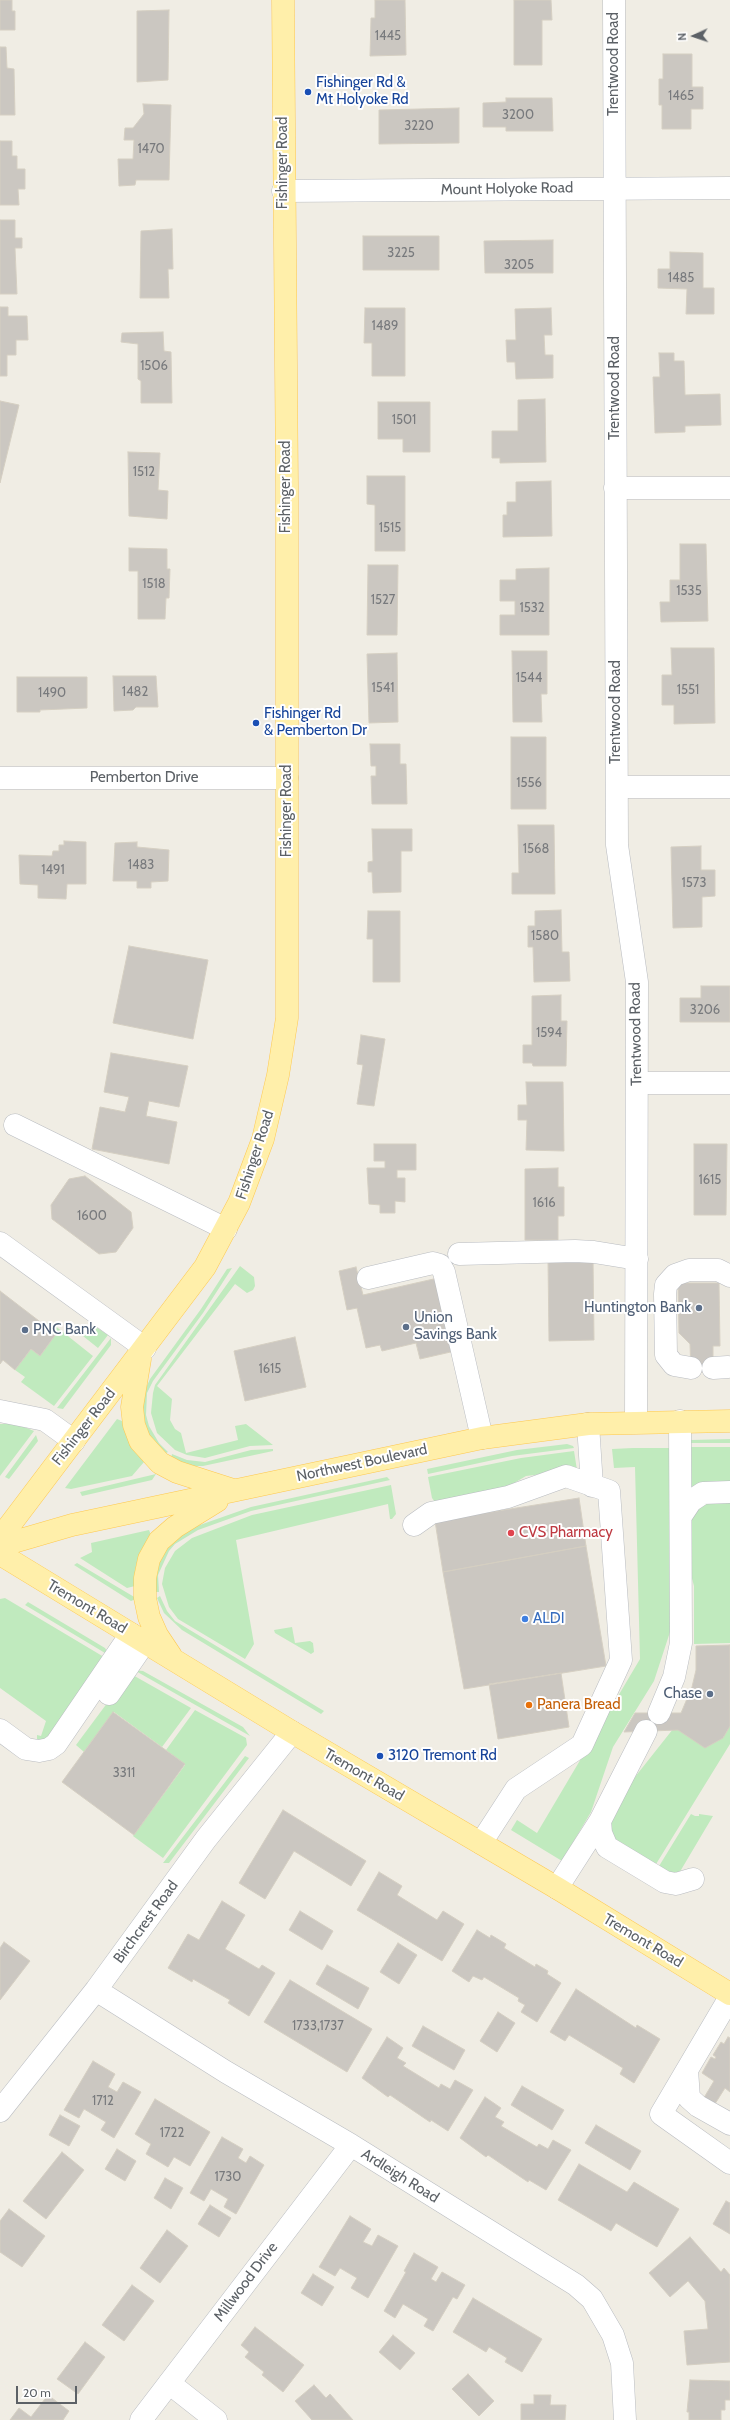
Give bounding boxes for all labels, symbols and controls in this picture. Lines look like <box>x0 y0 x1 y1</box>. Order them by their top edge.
street label: Trentwood Road <box>605 12 623 116</box>
north arrow <box>674 16 714 56</box>
house number: 1445 <box>375 28 401 44</box>
text: N <box>675 32 689 41</box>
place label: Fishinger Rd & Mt Holyoke Rd <box>316 74 409 109</box>
marker: Fishinger Rd & Mt Holyoke Rd <box>303 87 313 97</box>
house number: 1465 <box>668 88 694 104</box>
house number: 3200 <box>502 107 534 123</box>
street label: Fishinger Road <box>274 117 292 209</box>
house number: 3220 <box>404 118 434 134</box>
house number: 1470 <box>137 141 165 157</box>
street label: Mount Holyoke Road <box>441 179 573 199</box>
house number: 3225 <box>387 245 415 261</box>
house number: 3205 <box>504 257 534 273</box>
house number: 1485 <box>668 270 694 286</box>
house number: 1489 <box>371 318 399 334</box>
street label: Trentwood Road <box>606 336 624 440</box>
house number: 1506 <box>140 358 168 374</box>
house number: 1501 <box>392 412 416 428</box>
street label: Fishinger Road <box>277 441 295 533</box>
house number: 1512 <box>133 464 155 480</box>
house number: 1515 <box>379 520 401 536</box>
house number: 1518 <box>142 576 166 592</box>
house number: 1535 <box>676 583 702 599</box>
house number: 1527 <box>371 592 395 608</box>
house number: 1532 <box>519 600 545 616</box>
street label: Trentwood Road <box>607 660 625 764</box>
house number: 1544 <box>516 670 542 686</box>
house number: 1541 <box>371 680 395 696</box>
house number: 1551 <box>677 682 699 698</box>
house number: 1482 <box>122 684 148 700</box>
house number: 1490 <box>38 685 66 701</box>
place label: Fishinger Rd & Pemberton Dr <box>264 705 367 740</box>
marker: Fishinger Rd & Pemberton Dr <box>251 718 261 728</box>
street label: Fishinger Road <box>278 765 296 857</box>
street label: Pemberton Drive <box>90 769 198 787</box>
house number: 1556 <box>516 775 542 791</box>
house number: 1568 <box>523 841 549 857</box>
house number: 1483 <box>128 857 154 873</box>
house number: 1491 <box>41 862 65 878</box>
house number: 1573 <box>682 875 706 891</box>
house number: 1580 <box>531 928 559 944</box>
street label: Trentwood Road <box>626 982 646 1086</box>
house number: 3206 <box>690 1002 720 1018</box>
house number: 1594 <box>536 1025 562 1041</box>
street label: Fishinger Road <box>232 1108 278 1202</box>
house number: 1615 <box>699 1172 721 1188</box>
house number: 1616 <box>532 1195 556 1211</box>
house number: 1600 <box>77 1208 107 1224</box>
place label: Huntington Bank <box>584 1299 691 1317</box>
marker: Huntington Bank <box>694 1303 704 1313</box>
place label: Union Savings Bank <box>414 1309 497 1344</box>
place label: PNC Bank <box>33 1321 96 1339</box>
marker: Union Savings Bank <box>401 1322 411 1332</box>
marker: PNC Bank <box>20 1325 30 1335</box>
house number: 1615 <box>259 1361 281 1377</box>
street label: Fishinger Road <box>48 1385 120 1469</box>
street label: Northwest Boulevard <box>295 1440 429 1486</box>
place label: CVS Pharmacy <box>519 1524 613 1542</box>
marker: CVS Pharmacy <box>506 1528 516 1538</box>
street label: Tremont Road <box>44 1576 130 1638</box>
place label: ALDI <box>533 1610 564 1628</box>
marker: ALDI <box>520 1614 530 1624</box>
place label: Chase <box>664 1685 702 1703</box>
marker: Chase <box>705 1689 715 1699</box>
place label: Panera Bread <box>537 1696 620 1714</box>
marker: Panera Bread <box>524 1700 534 1710</box>
street label: Tremont Road <box>321 1745 407 1805</box>
place label: 3120 Tremont Rd <box>388 1747 497 1765</box>
marker: 3120 Tremont Rd <box>375 1751 385 1761</box>
house number: 3311 <box>113 1765 135 1781</box>
street label: Birchcrest Road <box>110 1877 182 1967</box>
street label: Tremont Road <box>600 1910 686 1972</box>
house number: 1733,1737 <box>292 2018 344 2034</box>
house number: 1712 <box>92 2093 114 2109</box>
house number: 1722 <box>160 2125 184 2141</box>
street label: Ardleigh Road <box>358 2145 442 2207</box>
house number: 1730 <box>215 2169 241 2185</box>
street label: Millwood Drive <box>210 2239 282 2325</box>
scale bar <box>18 2378 79 2404</box>
text: 20 m <box>23 2385 51 2400</box>

